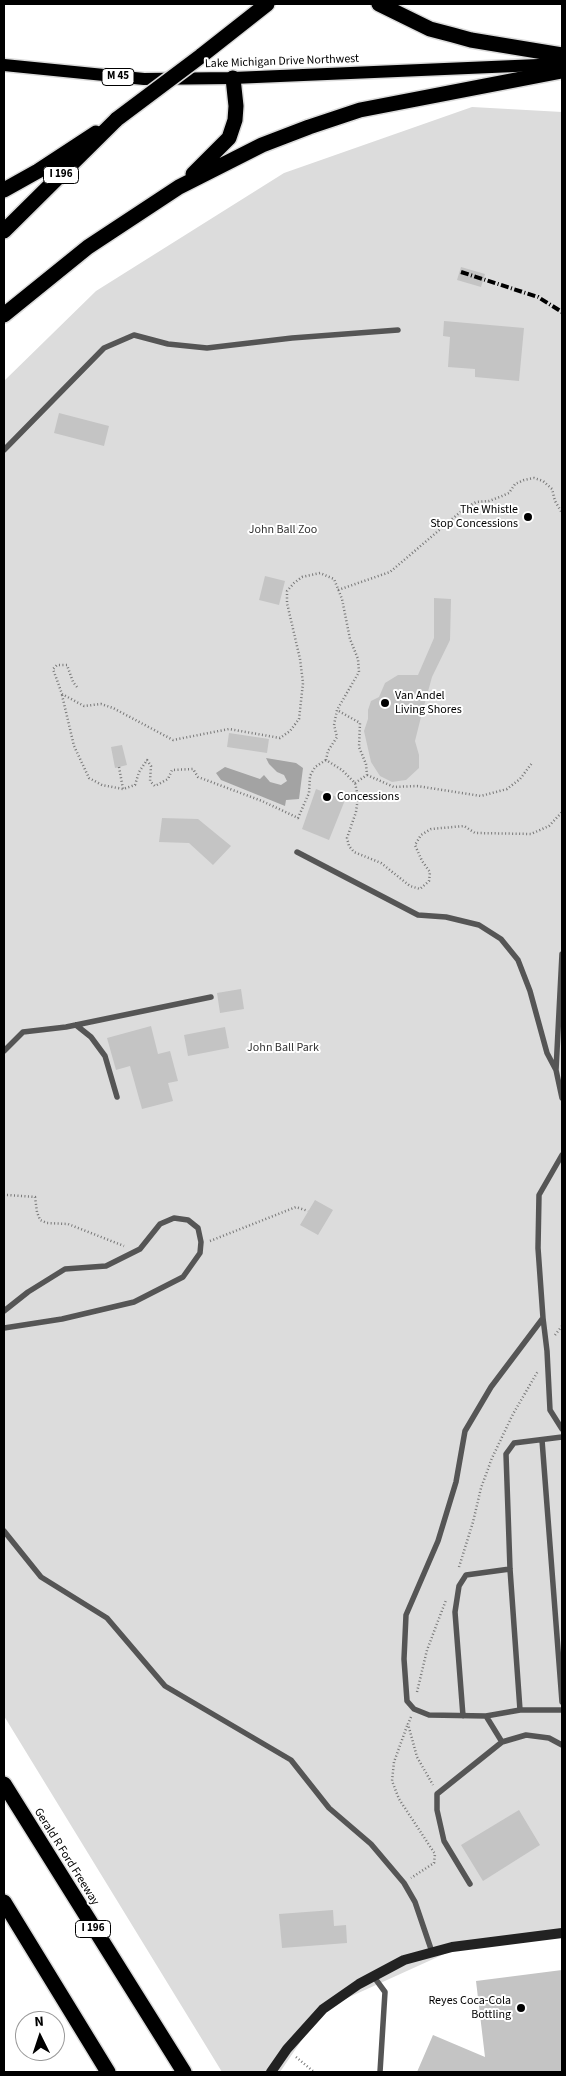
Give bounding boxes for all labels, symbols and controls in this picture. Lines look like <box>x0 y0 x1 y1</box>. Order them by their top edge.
street label: Lake Michigan Drive Northwest <box>205 52 359 72</box>
road number: M 45 <box>102 68 134 86</box>
road number: I 196 <box>44 166 78 184</box>
place label: The Whistle Stop Concessions <box>430 503 518 531</box>
marker: The Whistle Stop Concessions <box>522 511 534 523</box>
park label: John Ball Zoo <box>249 523 317 537</box>
place label: Van Andel Living Shores <box>395 689 462 717</box>
marker: Van Andel Living Shores <box>379 697 391 709</box>
place label: Concessions <box>337 790 399 804</box>
marker: Concessions <box>321 791 333 803</box>
park label: John Ball Park <box>247 1041 319 1055</box>
street label: Gerald R Ford Freeway <box>30 1806 102 1908</box>
road number: I 196 <box>76 1920 110 1938</box>
place label: Reyes Coca-Cola Bottling <box>428 1994 511 2022</box>
marker: Reyes Coca-Cola Bottling <box>515 2002 527 2014</box>
north arrow <box>15 2011 65 2061</box>
text: N <box>34 2012 44 2032</box>

